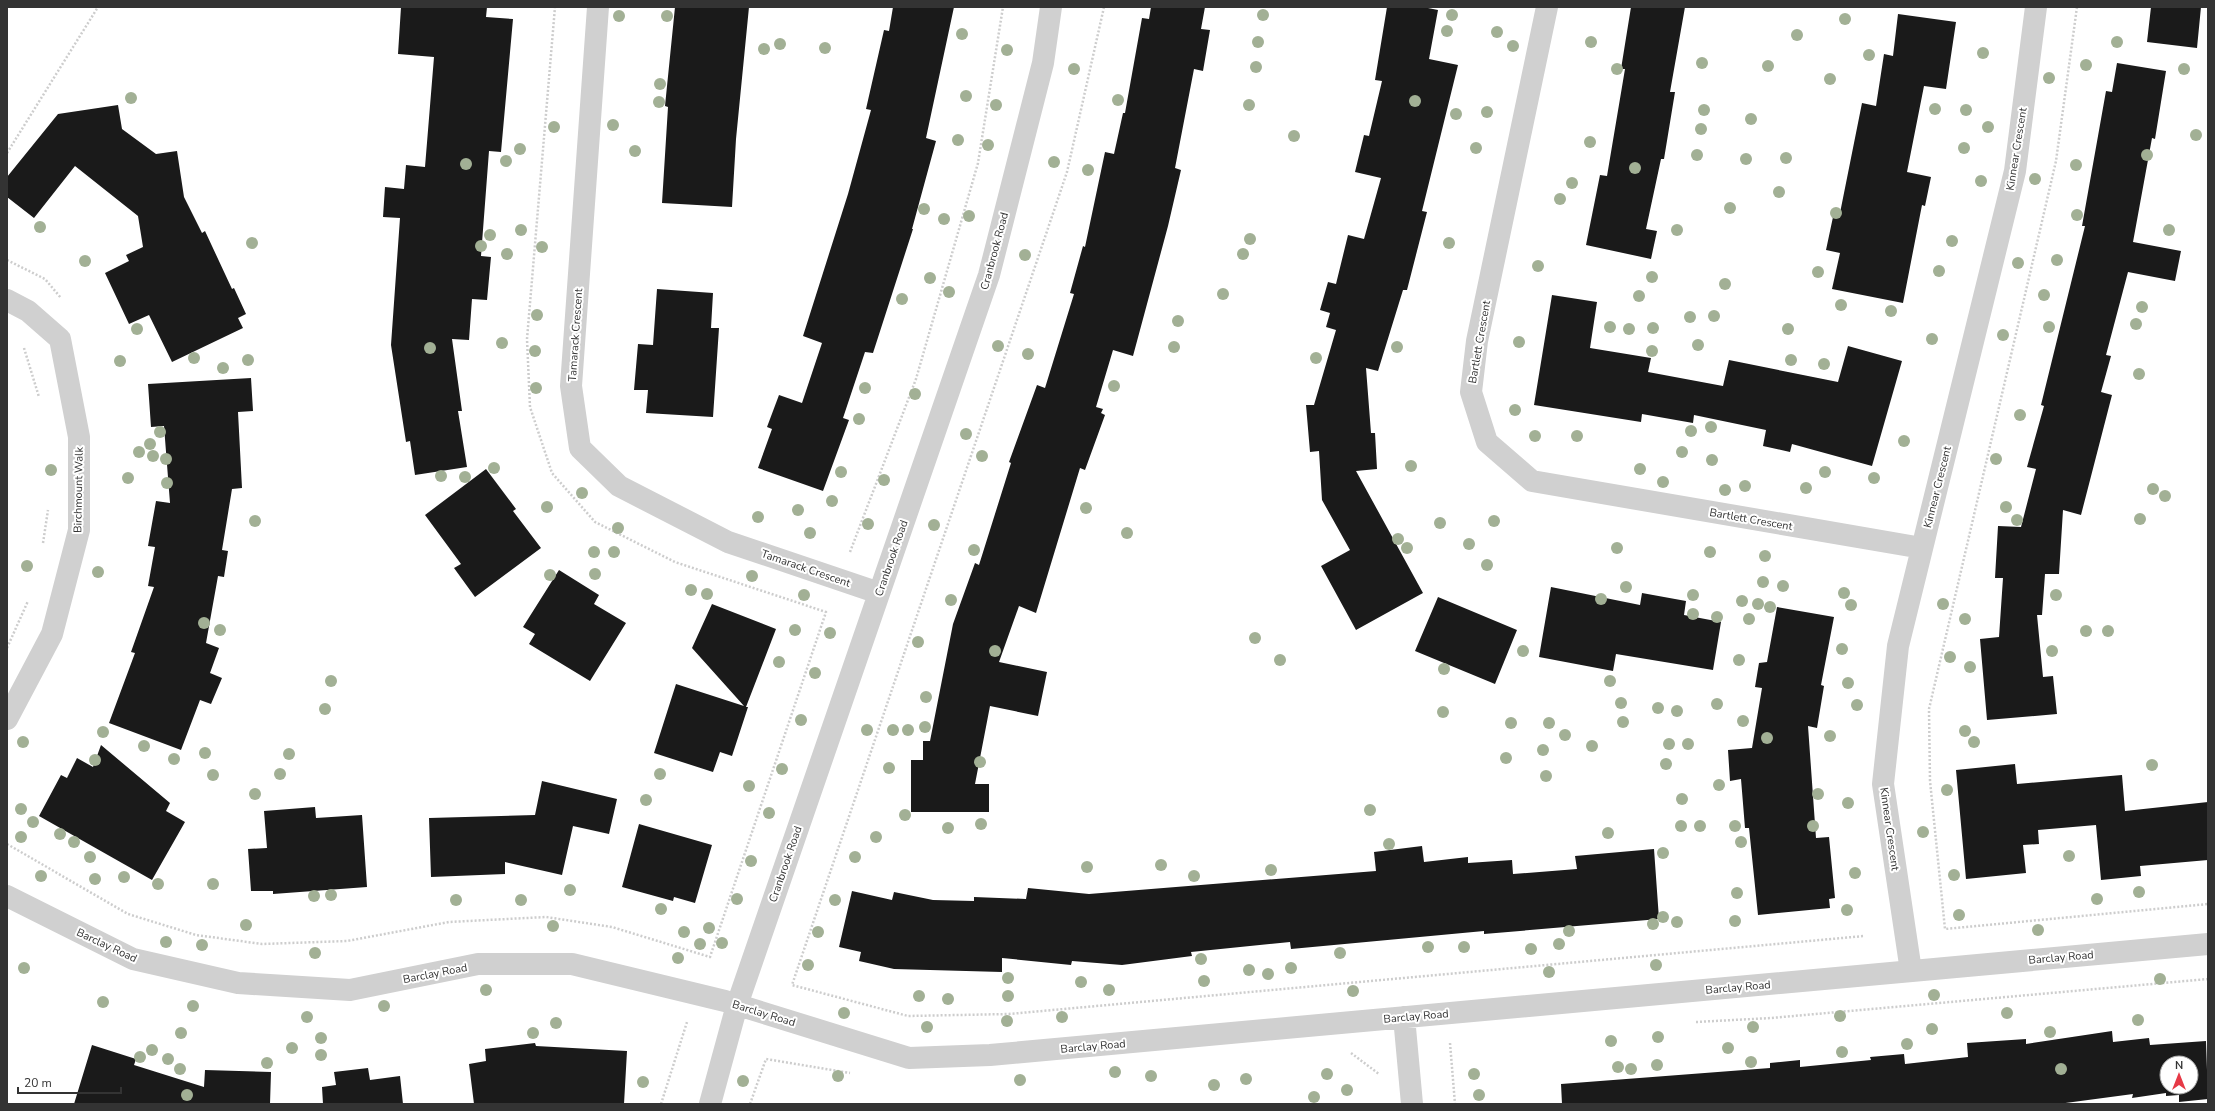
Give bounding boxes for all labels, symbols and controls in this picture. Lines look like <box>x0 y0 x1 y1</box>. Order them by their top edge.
street label: Kinnear Crescent <box>2003 106 2030 192</box>
street label: Cranbrook Road <box>977 211 1012 292</box>
street label: Tamarack Crescent <box>565 288 586 382</box>
street label: Bartlett Crescent <box>1465 299 1494 385</box>
street label: Kinnear Crescent <box>1920 445 1955 530</box>
street label: Birchmount Walk <box>70 446 87 533</box>
street label: Bartlett Crescent <box>1708 505 1794 534</box>
street label: Cranbrook Road <box>871 518 912 598</box>
street label: Tamarack Crescent <box>759 546 853 591</box>
street label: Kinnear Crescent <box>1876 787 1903 872</box>
street label: Cranbrook Road <box>765 824 806 904</box>
street label: Barclay Road <box>74 925 140 966</box>
street label: Barclay Road <box>2028 947 2094 968</box>
street label: Barclay Road <box>402 960 469 987</box>
street label: Barclay Road <box>1705 977 1771 998</box>
street label: Barclay Road <box>730 997 797 1030</box>
street label: Barclay Road <box>1383 1006 1449 1027</box>
street label: Barclay Road <box>1060 1036 1126 1057</box>
north arrow <box>2159 1055 2199 1095</box>
text: N <box>2175 1058 2183 1073</box>
scale bar <box>18 1069 121 1095</box>
text: 20 m <box>24 1075 52 1091</box>

